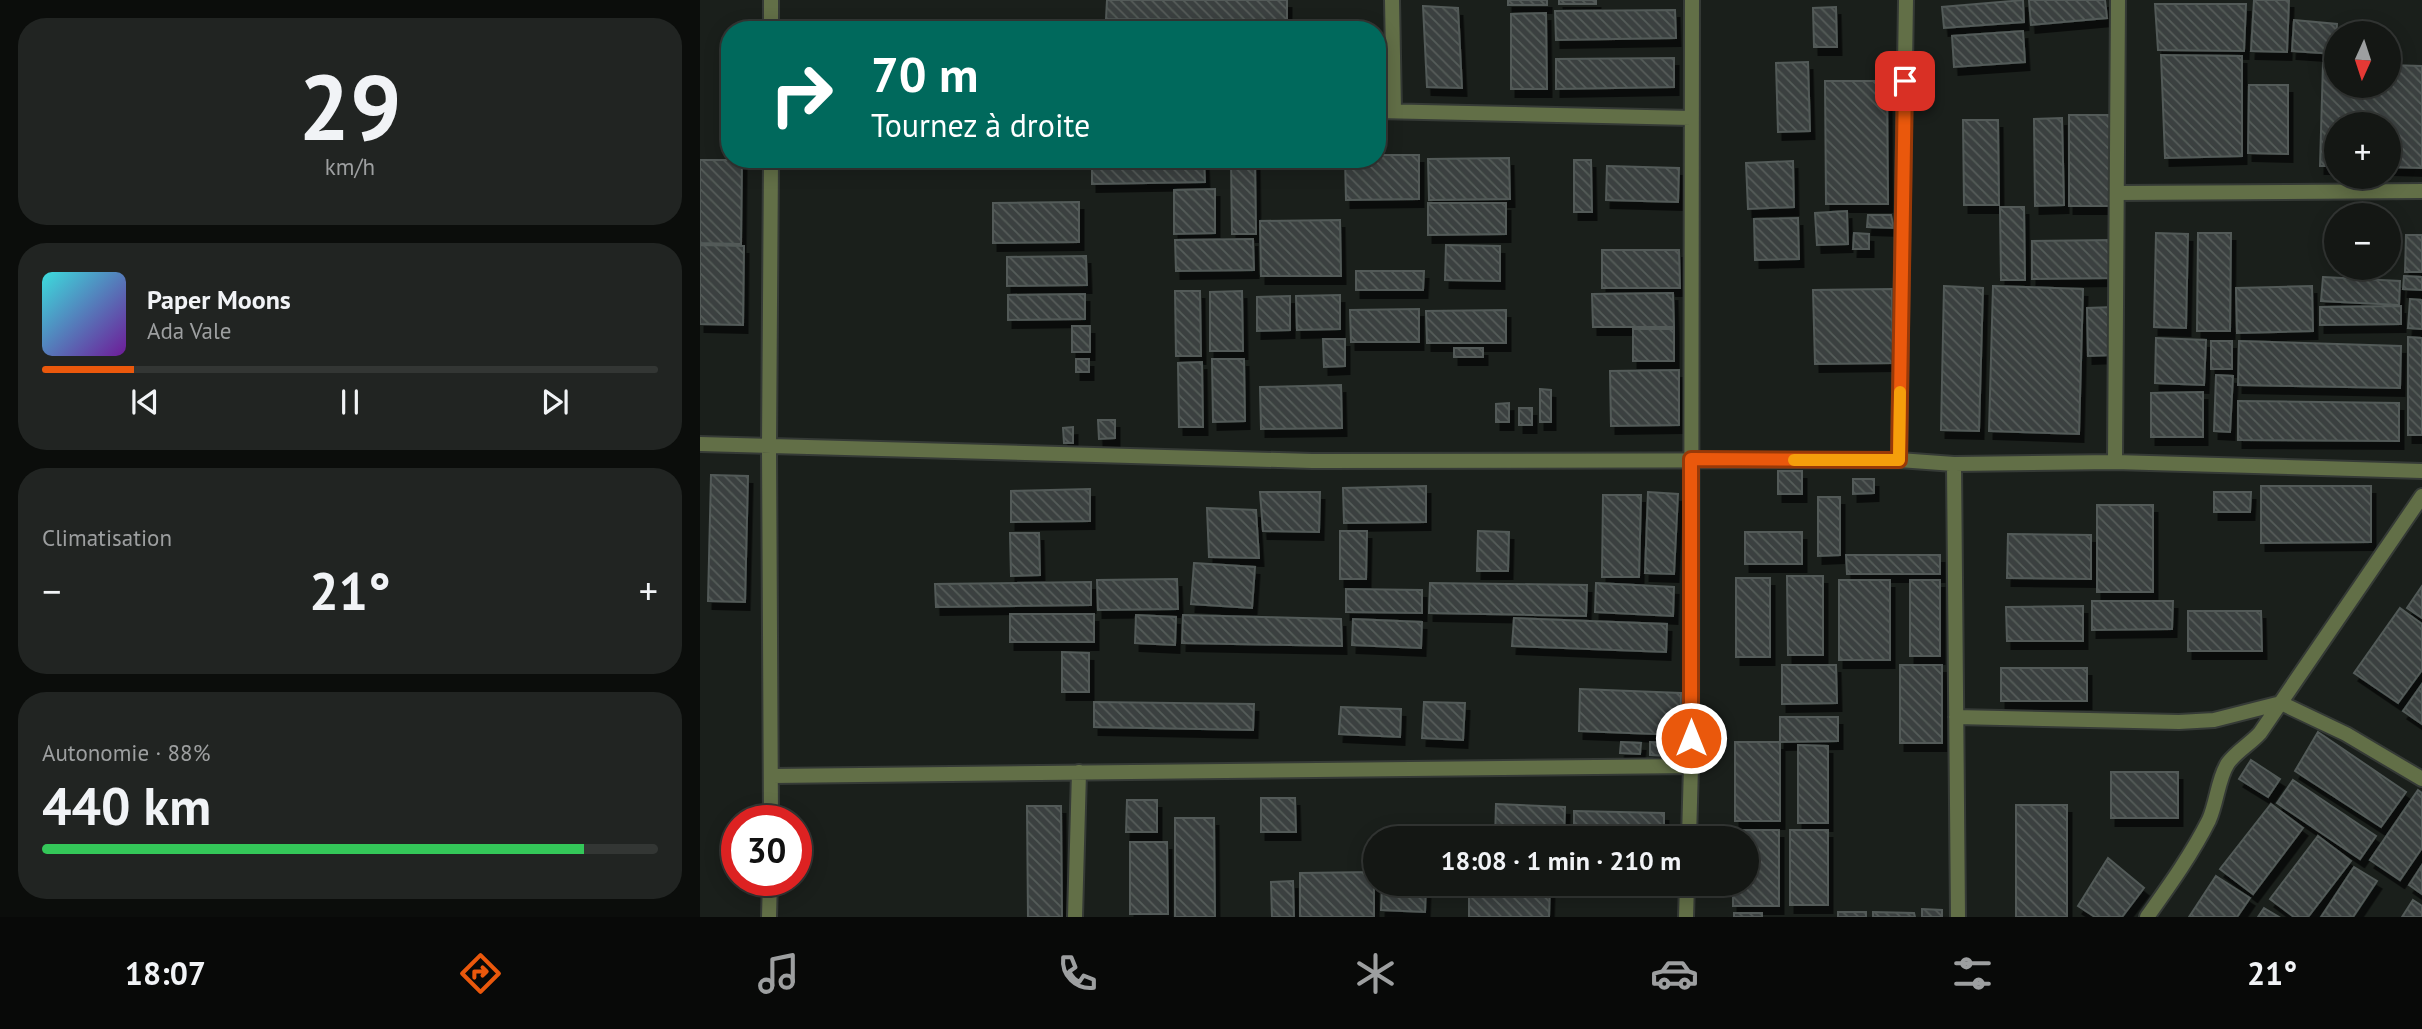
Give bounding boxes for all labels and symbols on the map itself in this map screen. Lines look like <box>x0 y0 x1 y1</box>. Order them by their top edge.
north arrow <box>2324 21 2401 98</box>
pin <box>1875 51 1935 111</box>
position arrow <box>1654 701 1728 775</box>
speed limit sign: 30 <box>721 805 812 896</box>

